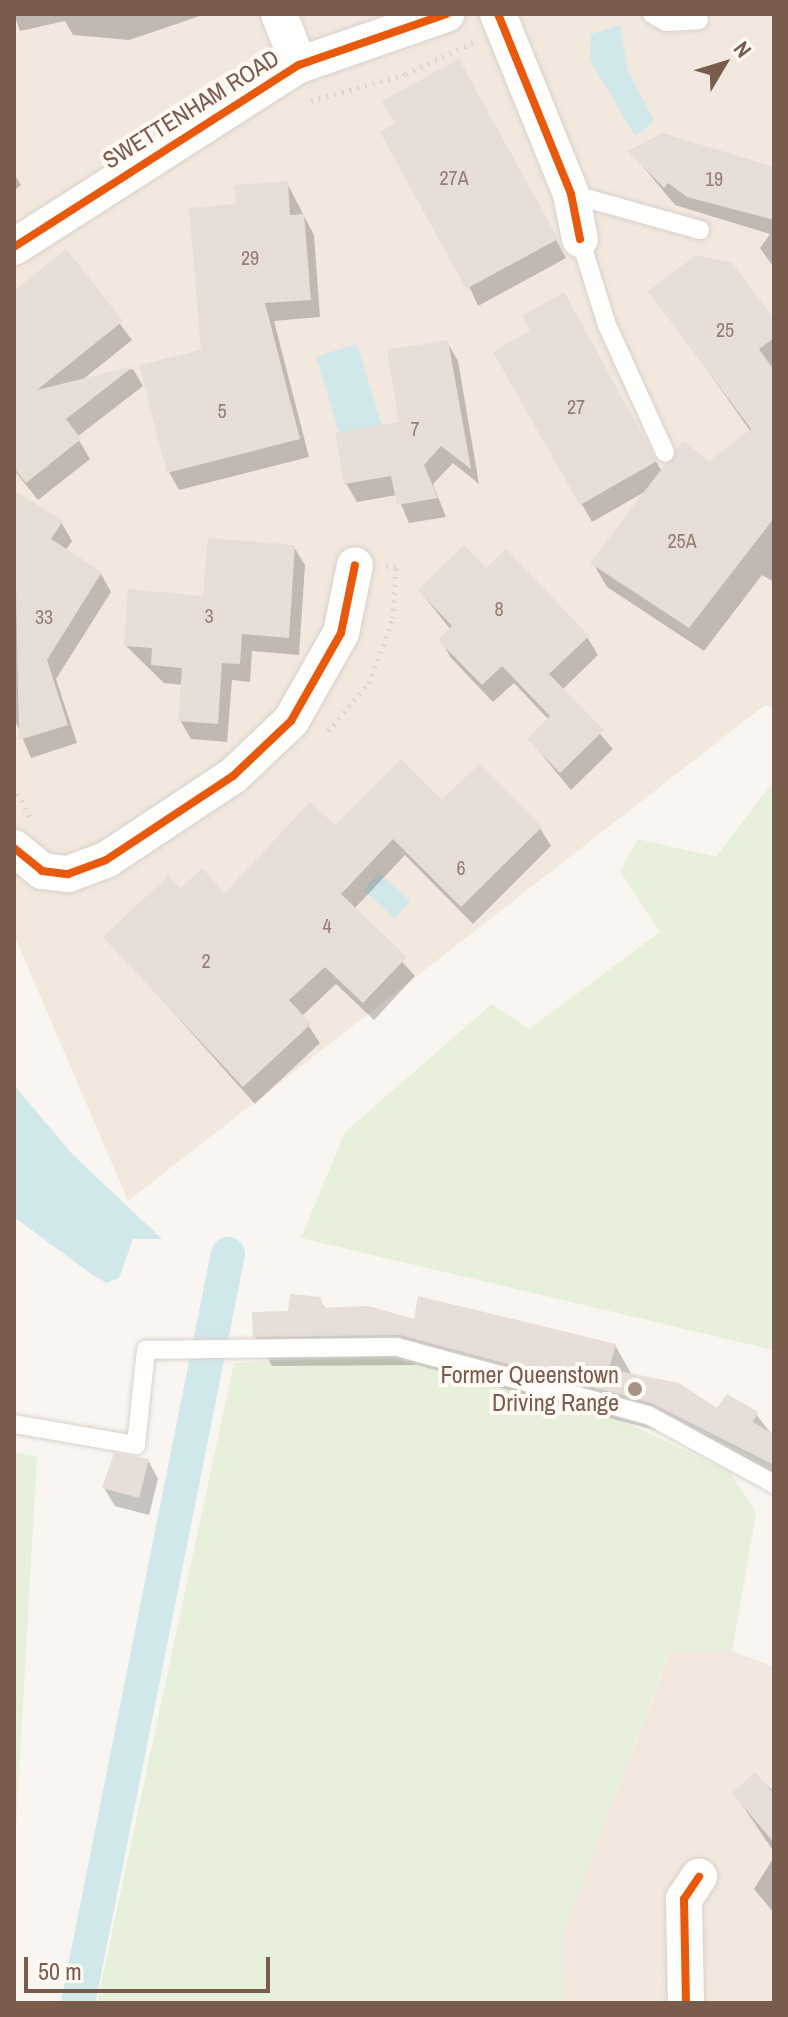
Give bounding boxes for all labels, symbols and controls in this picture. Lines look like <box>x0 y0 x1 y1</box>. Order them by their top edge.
north arrow <box>684 24 764 104</box>
text: N <box>727 35 759 64</box>
street label: SWETTENHAM ROAD <box>98 43 284 175</box>
house number: 27A <box>439 165 469 189</box>
house number: 19 <box>705 166 723 190</box>
house number: 29 <box>241 245 259 269</box>
house number: 25 <box>716 317 734 341</box>
house number: 27 <box>567 394 585 418</box>
house number: 5 <box>217 398 227 422</box>
house number: 7 <box>410 416 420 440</box>
house number: 25A <box>667 528 697 552</box>
house number: 8 <box>494 596 504 620</box>
house number: 3 <box>204 603 214 627</box>
house number: 33 <box>35 604 53 628</box>
house number: 6 <box>456 855 466 879</box>
house number: 4 <box>322 913 332 937</box>
house number: 2 <box>201 948 211 972</box>
place label: Former Queenstown Driving Range <box>441 1361 619 1417</box>
marker: Former Queenstown Driving Range <box>626 1380 644 1398</box>
scale bar <box>28 1941 274 1991</box>
text: 50 m <box>38 1955 82 1987</box>

